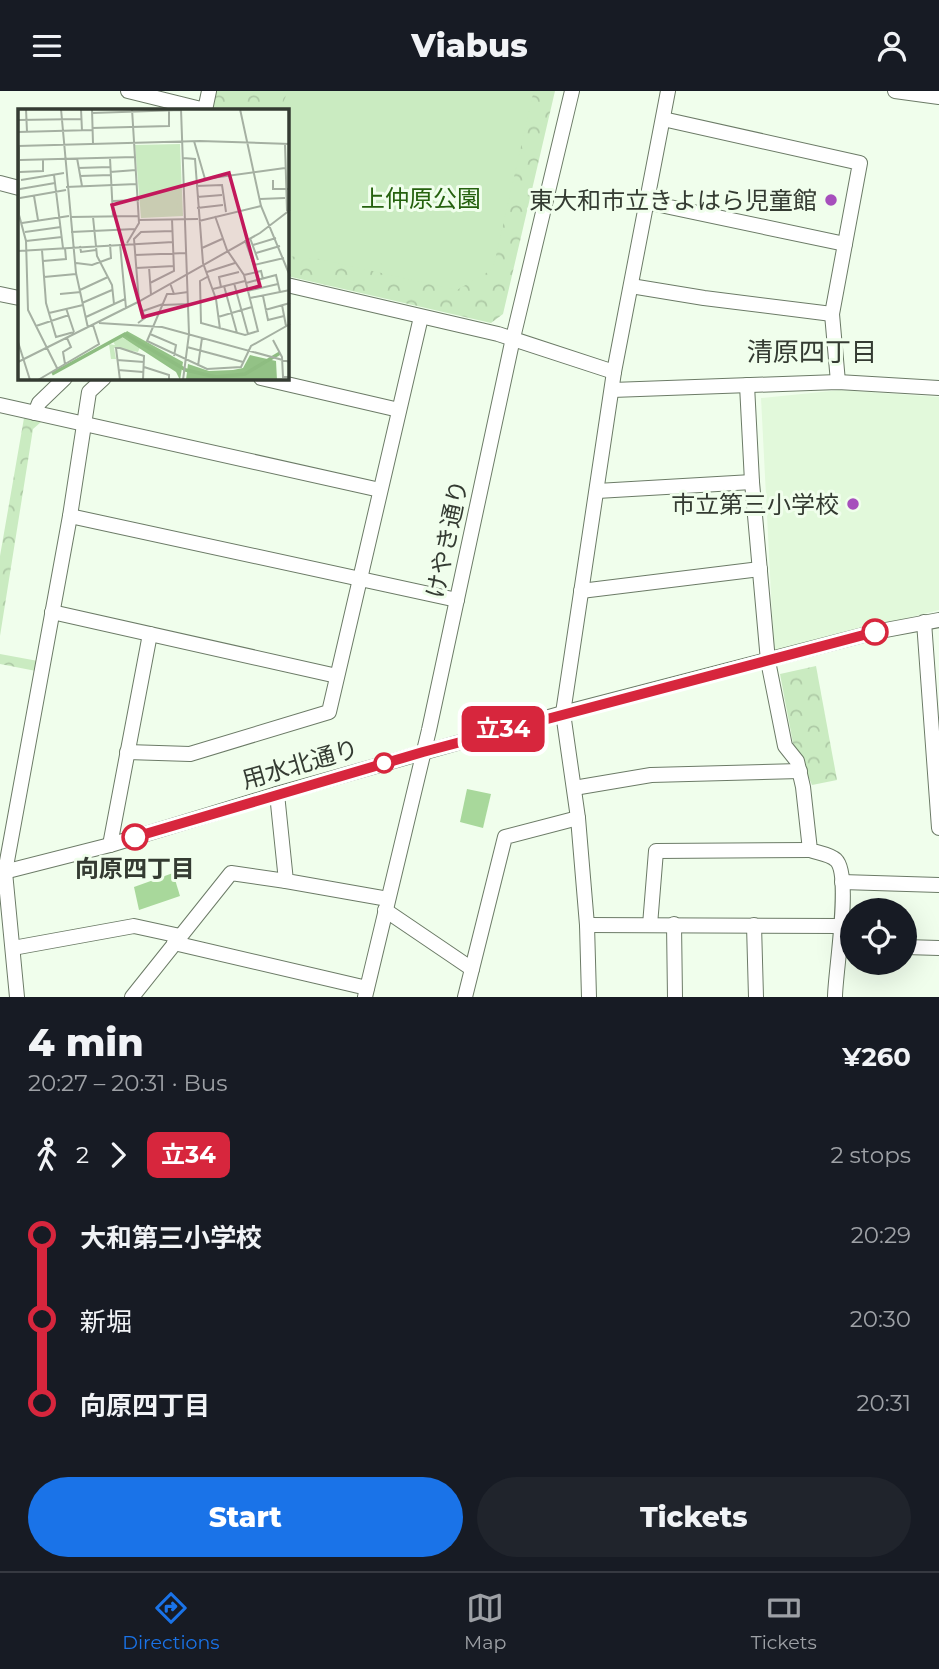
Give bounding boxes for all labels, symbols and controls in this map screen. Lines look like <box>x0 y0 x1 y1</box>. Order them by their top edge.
text: Viabus <box>411 26 528 65</box>
icon: menu <box>28 27 66 65</box>
icon: person <box>873 27 911 65</box>
inset map <box>18 109 289 380</box>
park label: 上仲原公園 <box>361 184 481 213</box>
place label: 東大和市立きよはら児童館 <box>529 186 817 215</box>
marker: 東大和市立きよはら児童館 <box>823 192 839 208</box>
district label: 清原四丁目 <box>747 336 877 368</box>
street label: けやき通り <box>420 477 474 601</box>
place label: 市立第三小学校 <box>671 490 839 519</box>
marker: 市立第三小学校 <box>845 496 861 512</box>
unlabelled marker <box>862 619 888 645</box>
line badge: 立34 <box>463 706 543 752</box>
text: 立34 <box>476 714 530 743</box>
street label: 用水北通り <box>238 734 362 794</box>
unlabelled marker <box>374 753 394 773</box>
marker: 向原四丁目 <box>122 824 148 850</box>
place label: 向原四丁目 <box>75 854 195 883</box>
map controls <box>840 898 917 975</box>
button: locate <box>840 898 917 975</box>
text: 4 min <box>28 1019 144 1066</box>
text: ¥260 <box>842 1041 911 1073</box>
text: 20:27 – 20:31 · Bus <box>28 1069 228 1097</box>
icon: walk <box>28 1136 66 1174</box>
icon: forward <box>99 1136 137 1174</box>
text: 立34 <box>161 1140 216 1169</box>
text: 2 <box>76 1141 89 1169</box>
text: 2 stops <box>831 1141 911 1169</box>
text: 20:29 <box>851 1221 911 1249</box>
text: 大和第三小学校 <box>80 1222 262 1254</box>
text: 20:30 <box>850 1305 911 1333</box>
text: 新堀 <box>80 1306 132 1338</box>
text: 20:31 <box>857 1389 911 1417</box>
text: 向原四丁目 <box>80 1390 210 1422</box>
button: Start <box>28 1477 463 1557</box>
button: Tickets <box>477 1477 911 1557</box>
tab: Directions <box>122 1589 220 1654</box>
tab: Map <box>464 1589 506 1654</box>
tab: Tickets <box>751 1589 817 1654</box>

